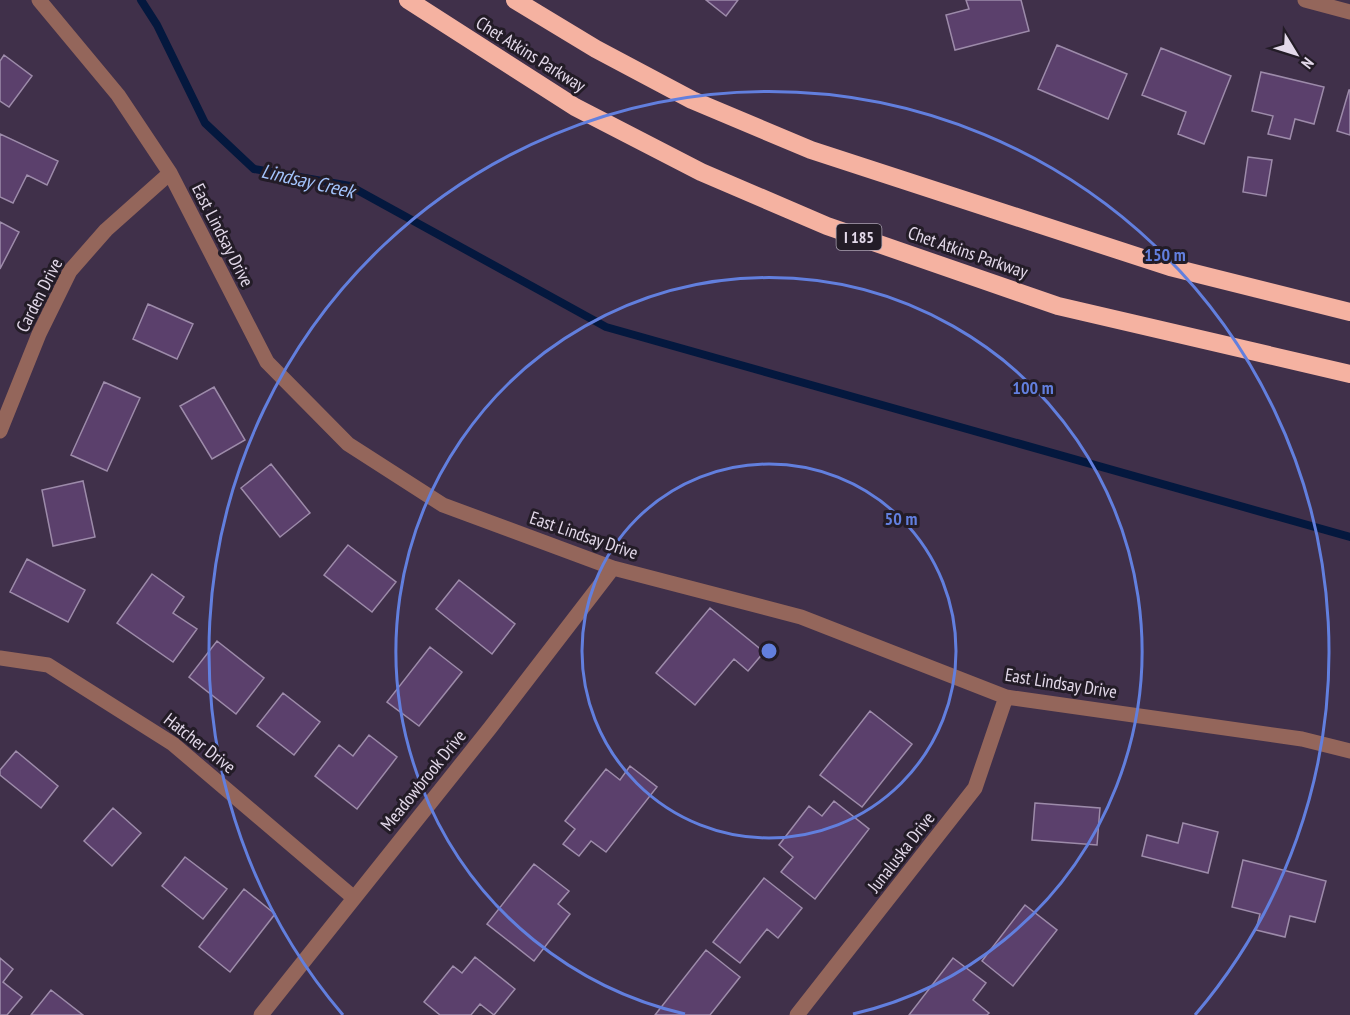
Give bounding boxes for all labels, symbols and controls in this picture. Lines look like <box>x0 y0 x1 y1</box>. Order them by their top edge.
street label: Chet Atkins Parkway <box>472 11 590 97</box>
north arrow <box>1266 24 1326 84</box>
text: N <box>1297 54 1318 73</box>
water label: Lindsay Creek <box>259 158 359 205</box>
street label: East Lindsay Drive <box>187 179 259 291</box>
street label: Chet Atkins Parkway <box>905 221 1031 283</box>
road number: I 185 <box>836 224 882 250</box>
text: 150 m <box>1144 243 1186 266</box>
street label: Carden Drive <box>11 254 67 336</box>
text: 100 m <box>1012 376 1054 399</box>
street label: East Lindsay Drive <box>527 506 641 564</box>
text: 50 m <box>885 507 917 530</box>
centre of rings <box>759 641 779 661</box>
street label: East Lindsay Drive <box>1003 663 1119 703</box>
street label: Hatcher Drive <box>159 708 241 778</box>
street label: Meadowbrook Drive <box>375 725 471 835</box>
street label: Junaluska Drive <box>862 807 940 898</box>

